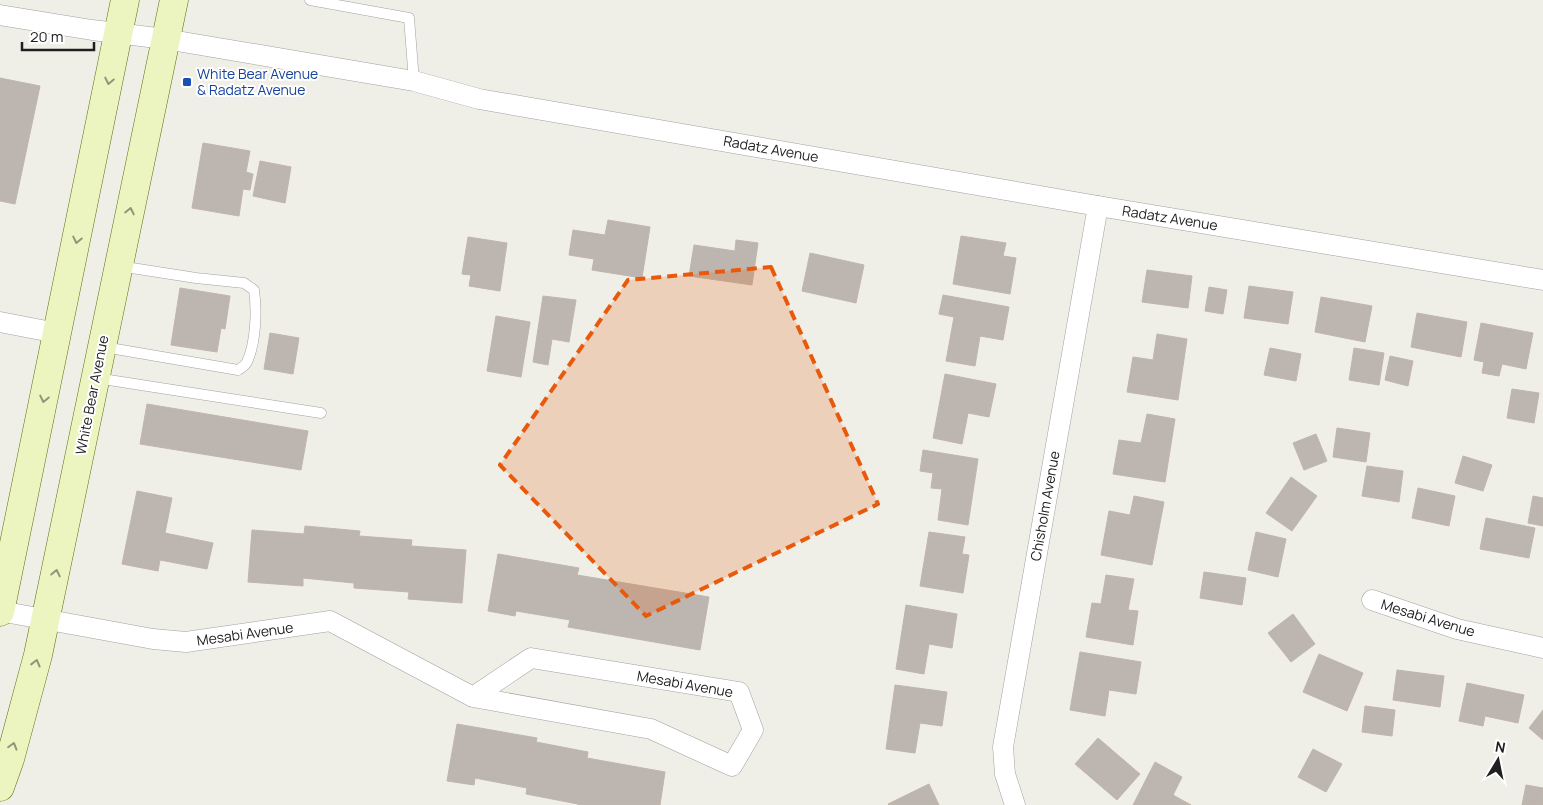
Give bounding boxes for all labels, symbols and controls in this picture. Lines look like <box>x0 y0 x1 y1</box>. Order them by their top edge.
scale bar <box>22 20 95 52</box>
text: 20 m <box>30 26 63 47</box>
place label: White Bear Avenue & Radatz Avenue <box>197 64 318 99</box>
marker: White Bear Avenue & Radatz Avenue <box>181 76 193 88</box>
one-way arrow <box>105 77 115 85</box>
street label: Radatz Avenue <box>722 131 820 166</box>
street label: Radatz Avenue <box>1121 201 1219 234</box>
one-way arrow <box>124 206 135 215</box>
one-way arrow <box>72 236 82 245</box>
street label: White Bear Avenue <box>71 334 112 456</box>
one-way arrow <box>39 395 50 404</box>
street label: Chisholm Avenue <box>1025 449 1064 562</box>
one-way arrow <box>50 568 61 577</box>
street label: Mesabi Avenue <box>1379 594 1477 641</box>
street label: Mesabi Avenue <box>195 617 294 650</box>
one-way arrow <box>31 660 41 668</box>
street label: Mesabi Avenue <box>635 666 735 701</box>
north arrow <box>1473 735 1523 785</box>
text: N <box>1494 736 1507 757</box>
one-way arrow <box>8 743 18 751</box>

